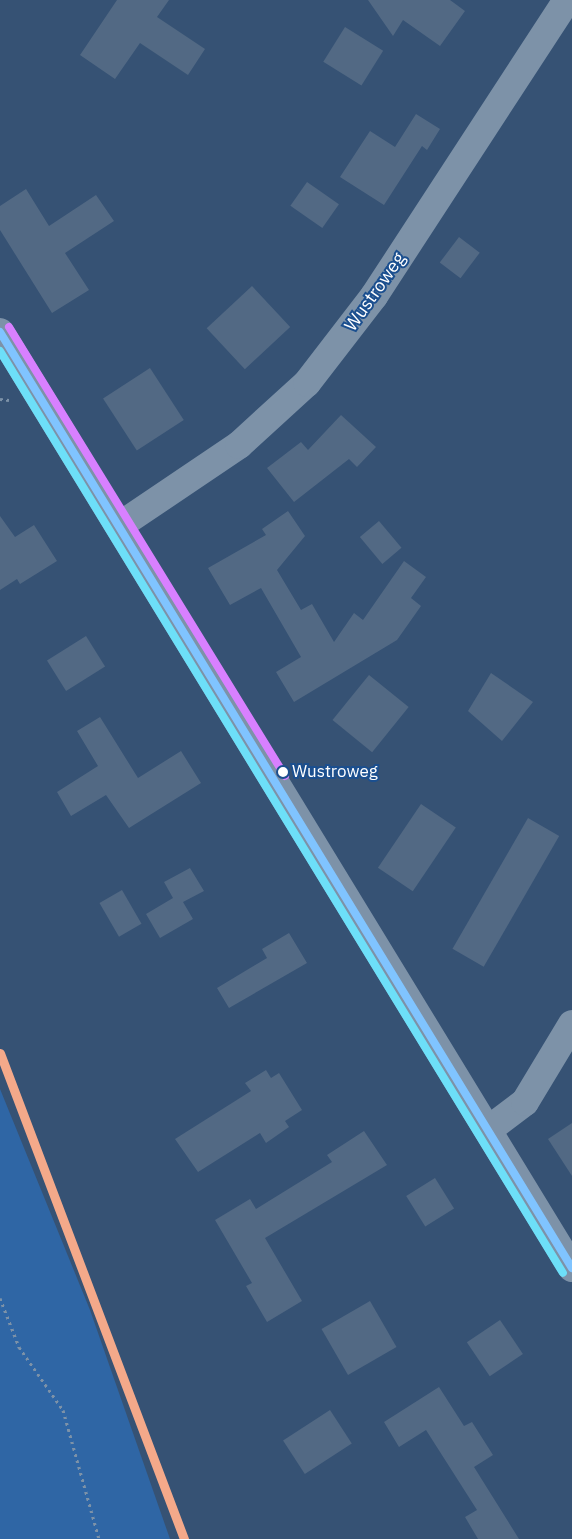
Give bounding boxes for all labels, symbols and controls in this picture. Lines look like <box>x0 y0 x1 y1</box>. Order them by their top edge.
street label: Wustroweg <box>340 249 410 335</box>
place label: Wustroweg <box>292 762 378 782</box>
marker: Wustroweg <box>278 767 288 777</box>

